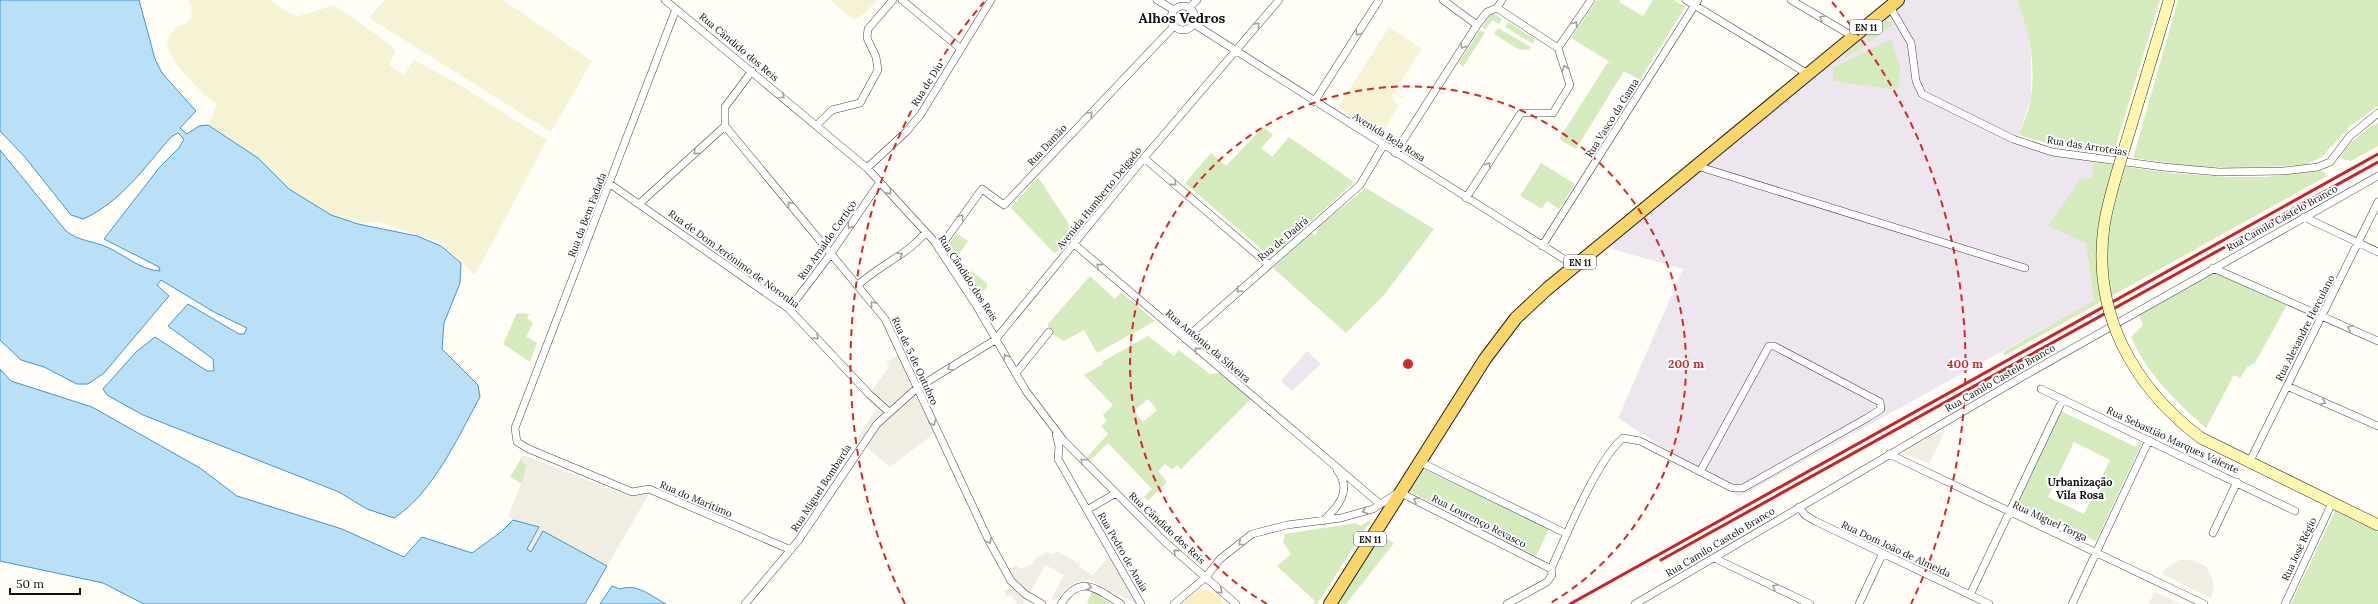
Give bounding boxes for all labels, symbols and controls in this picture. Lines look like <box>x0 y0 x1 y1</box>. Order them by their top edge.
district label: Alhos Vedros <box>1139 9 1226 27</box>
street label: Rua Cândido dos Reis <box>697 10 782 84</box>
one-way arrow <box>1819 16 1826 23</box>
road number: EN 11 <box>1850 20 1882 34</box>
one-way arrow <box>1570 21 1578 28</box>
one-way arrow <box>1252 23 1259 30</box>
one-way arrow <box>1355 29 1363 36</box>
one-way arrow <box>1460 42 1468 49</box>
street label: Rua de Diu <box>908 59 946 109</box>
one-way arrow <box>1561 65 1570 72</box>
street label: Rua Vasco da Gama <box>1583 76 1641 160</box>
one-way arrow <box>778 92 785 99</box>
street label: Avenida Bela Rosa <box>1349 109 1428 165</box>
one-way arrow <box>1085 112 1092 119</box>
street label: Rua Damão <box>1024 121 1070 169</box>
street label: Rua das Arroteias <box>2046 133 2128 159</box>
street label: Avenida Humberto Delgado <box>1053 144 1144 253</box>
one-way arrow <box>693 147 701 155</box>
one-way arrow <box>1483 163 1490 170</box>
street label: Rua da Bem Fadada <box>565 171 609 259</box>
one-way arrow <box>1169 179 1177 186</box>
street label: Rua Camilo Castelo Branco <box>2224 182 2340 254</box>
one-way arrow <box>884 188 891 195</box>
street label: Rua Arnaldo Cortiço <box>795 198 859 282</box>
one-way arrow <box>788 202 795 209</box>
street label: Rua de Dom Jerónimo de Noronha <box>666 207 802 311</box>
one-way arrow <box>956 214 964 221</box>
street label: Rua de Dadrá <box>1255 214 1311 264</box>
one-way arrow <box>848 221 855 228</box>
street label: Rua Cândido dos Reis <box>935 233 1001 324</box>
one-way arrow <box>896 252 903 259</box>
road number: EN 11 <box>1564 255 1596 269</box>
one-way arrow <box>1096 263 1103 270</box>
street label: Rua Alexandre Herculano <box>2273 273 2338 383</box>
one-way arrow <box>1236 286 1244 293</box>
one-way arrow <box>870 302 877 309</box>
street label: Rua António da Silveira <box>1163 307 1253 385</box>
street label: Rua de 5 de Outubro <box>889 315 941 407</box>
one-way arrow <box>2347 325 2354 333</box>
one-way arrow <box>811 332 819 340</box>
street label: Rua Camilo Castelo Branco <box>1943 341 2058 415</box>
one-way arrow <box>1195 348 1202 355</box>
one-way arrow <box>1004 354 1011 361</box>
text: 200 m <box>1668 356 1704 371</box>
text: 400 m <box>1947 356 1983 371</box>
centre of rings <box>1401 357 1415 371</box>
one-way arrow <box>947 363 954 370</box>
one-way arrow <box>2319 397 2326 405</box>
street label: Rua Sebastião Marques Valente <box>2105 403 2242 477</box>
one-way arrow <box>928 419 936 427</box>
street label: Rua Miguel Bombarda <box>788 442 854 534</box>
one-way arrow <box>1080 458 1088 466</box>
district label: Urbanização Vila Rosa <box>2047 475 2113 502</box>
street label: Rua do Marítimo <box>658 478 734 520</box>
street label: Rua Cândido dos Reis <box>1126 489 1208 567</box>
street label: Rua Lourenço Revasco <box>1429 491 1529 551</box>
one-way arrow <box>1413 498 1420 505</box>
street label: Rua Miguel Torga <box>2011 498 2089 544</box>
street label: Rua Camilo Castelo Branco <box>1663 504 1777 580</box>
one-way arrow <box>1362 506 1369 515</box>
street label: Rua Pedro de Anaia <box>1095 510 1151 594</box>
street label: Rua José Régio <box>2279 515 2319 583</box>
street label: Rua Dom João de Almeida <box>1839 518 1953 580</box>
road number: EN 11 <box>1354 532 1386 546</box>
one-way arrow <box>984 536 992 544</box>
one-way arrow <box>1238 538 1245 545</box>
one-way arrow <box>1174 549 1181 556</box>
scale bar <box>10 570 80 596</box>
text: 50 m <box>16 576 44 591</box>
one-way arrow <box>1086 582 1093 591</box>
one-way arrow <box>1772 584 1779 592</box>
one-way arrow <box>1216 587 1223 594</box>

